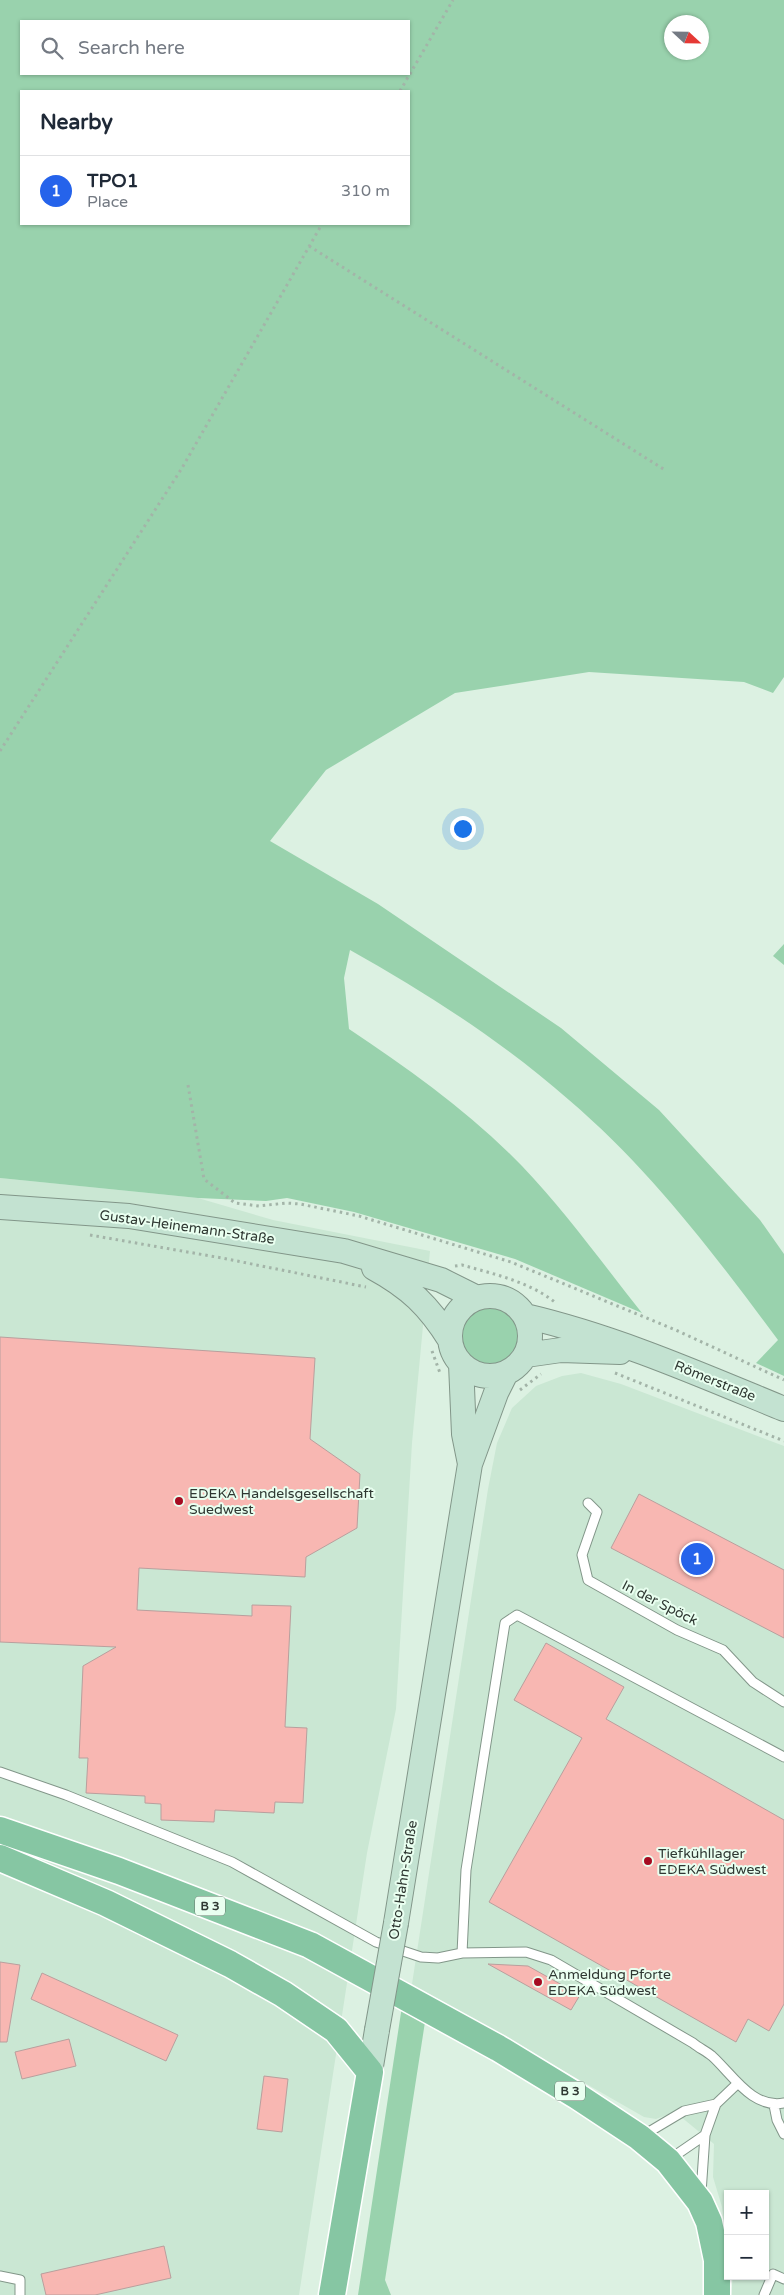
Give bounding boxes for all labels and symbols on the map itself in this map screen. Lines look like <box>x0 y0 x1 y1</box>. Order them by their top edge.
north arrow <box>664 15 709 60</box>
your location <box>450 816 476 842</box>
street label: Gustav-Heinemann-Straße <box>98 1206 276 1248</box>
street label: Römerstraße <box>672 1357 758 1405</box>
place label: EDEKA Handelsgesellschaft Suedwest <box>189 1485 374 1518</box>
marker: EDEKA Handelsgesellschaft Suedwest <box>173 1495 185 1507</box>
pin: 1 <box>681 1540 713 1578</box>
street label: In der Spöck <box>619 1577 701 1630</box>
street label: Otto-Hahn-Straße <box>385 1819 421 1941</box>
place label: Tiefkühllager EDEKA Südwest <box>658 1845 767 1878</box>
marker: Tiefkühllager EDEKA Südwest <box>642 1855 654 1867</box>
road number: B 3 <box>195 1896 225 1915</box>
place label: Anmeldung Pforte EDEKA Südwest <box>548 1966 671 1999</box>
marker: Anmeldung Pforte EDEKA Südwest <box>532 1976 544 1988</box>
road number: B 3 <box>555 2082 585 2100</box>

